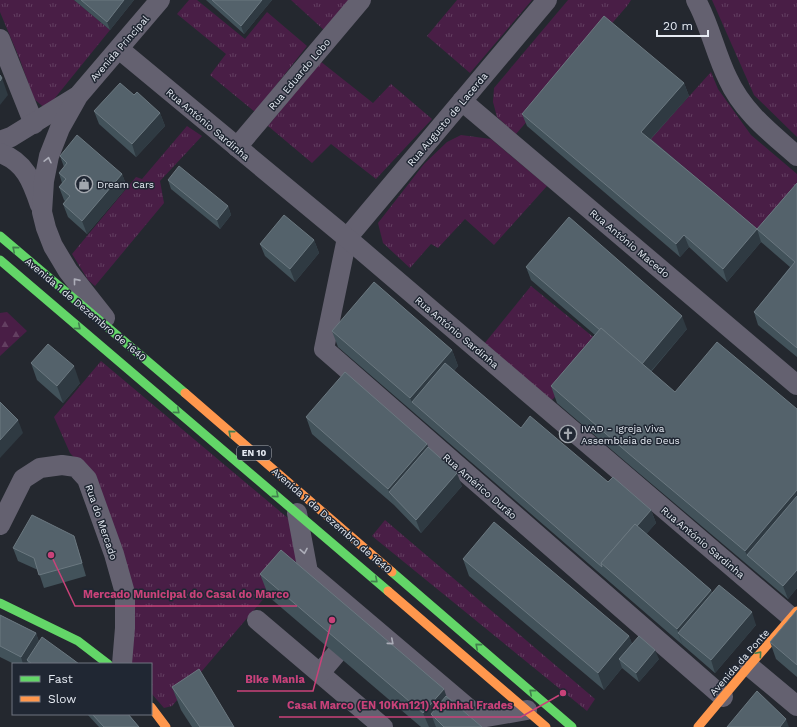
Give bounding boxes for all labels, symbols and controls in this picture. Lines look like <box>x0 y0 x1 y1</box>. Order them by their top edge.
scale bar <box>657 12 708 38</box>
street label: Avenida Principal <box>88 13 151 83</box>
text: 20 m <box>663 19 693 33</box>
street label: Rua Eduardo Lobo <box>266 36 332 112</box>
street label: Rua Augusto de Lacerda <box>405 70 490 168</box>
street label: Rua António Sardinha <box>164 86 252 163</box>
one-way arrow <box>44 157 52 163</box>
shop icon: Dream Cars <box>74 174 94 194</box>
place label: Dream Cars <box>97 179 154 190</box>
street label: Rua António Macedo <box>588 207 672 280</box>
one-way arrow <box>12 246 19 253</box>
street label: Avenida 1 de Dezembro de 1640 <box>23 256 148 363</box>
one-way arrow <box>73 278 80 285</box>
street label: Rua António Sardinha <box>413 294 501 371</box>
one-way arrow <box>74 322 81 329</box>
one-way arrow <box>173 406 180 413</box>
place label: IVAD - Igreja Viva Assembleia de Deus <box>581 423 680 446</box>
church icon: IVAD - Igreja Viva Assembleia de Deus <box>558 424 578 444</box>
one-way arrow <box>228 430 236 438</box>
road number: EN 10 <box>237 446 271 460</box>
street label: Rua Américo Durão <box>441 451 519 521</box>
street label: Avenida 1 de Dezembro de 1640 <box>270 466 394 575</box>
street label: Rua do Mercado <box>83 483 120 561</box>
one-way arrow <box>272 490 279 497</box>
street label: Rua António Sardinha <box>659 504 747 581</box>
one-way arrow <box>299 548 308 554</box>
one-way arrow <box>370 575 378 582</box>
callout: Mercado Municipal do Casal do Marco <box>75 583 297 606</box>
text: Mercado Municipal do Casal do Marco <box>83 588 289 601</box>
street label: Avenida da Ponte <box>708 627 771 698</box>
one-way arrow <box>386 638 394 645</box>
one-way arrow <box>475 643 482 650</box>
one-way arrow <box>754 652 761 659</box>
legend <box>12 663 152 715</box>
callout: Bike Mania <box>237 668 313 691</box>
text: Fast <box>48 672 73 686</box>
text: Bike Mania <box>245 673 305 686</box>
one-way arrow <box>529 690 536 697</box>
text: Slow <box>48 692 76 706</box>
callout: Casal Marco (EN 10Km121) Xpinhal Frades <box>279 694 521 717</box>
text: Casal Marco (EN 10Km121) Xpinhal Frades <box>287 699 513 712</box>

